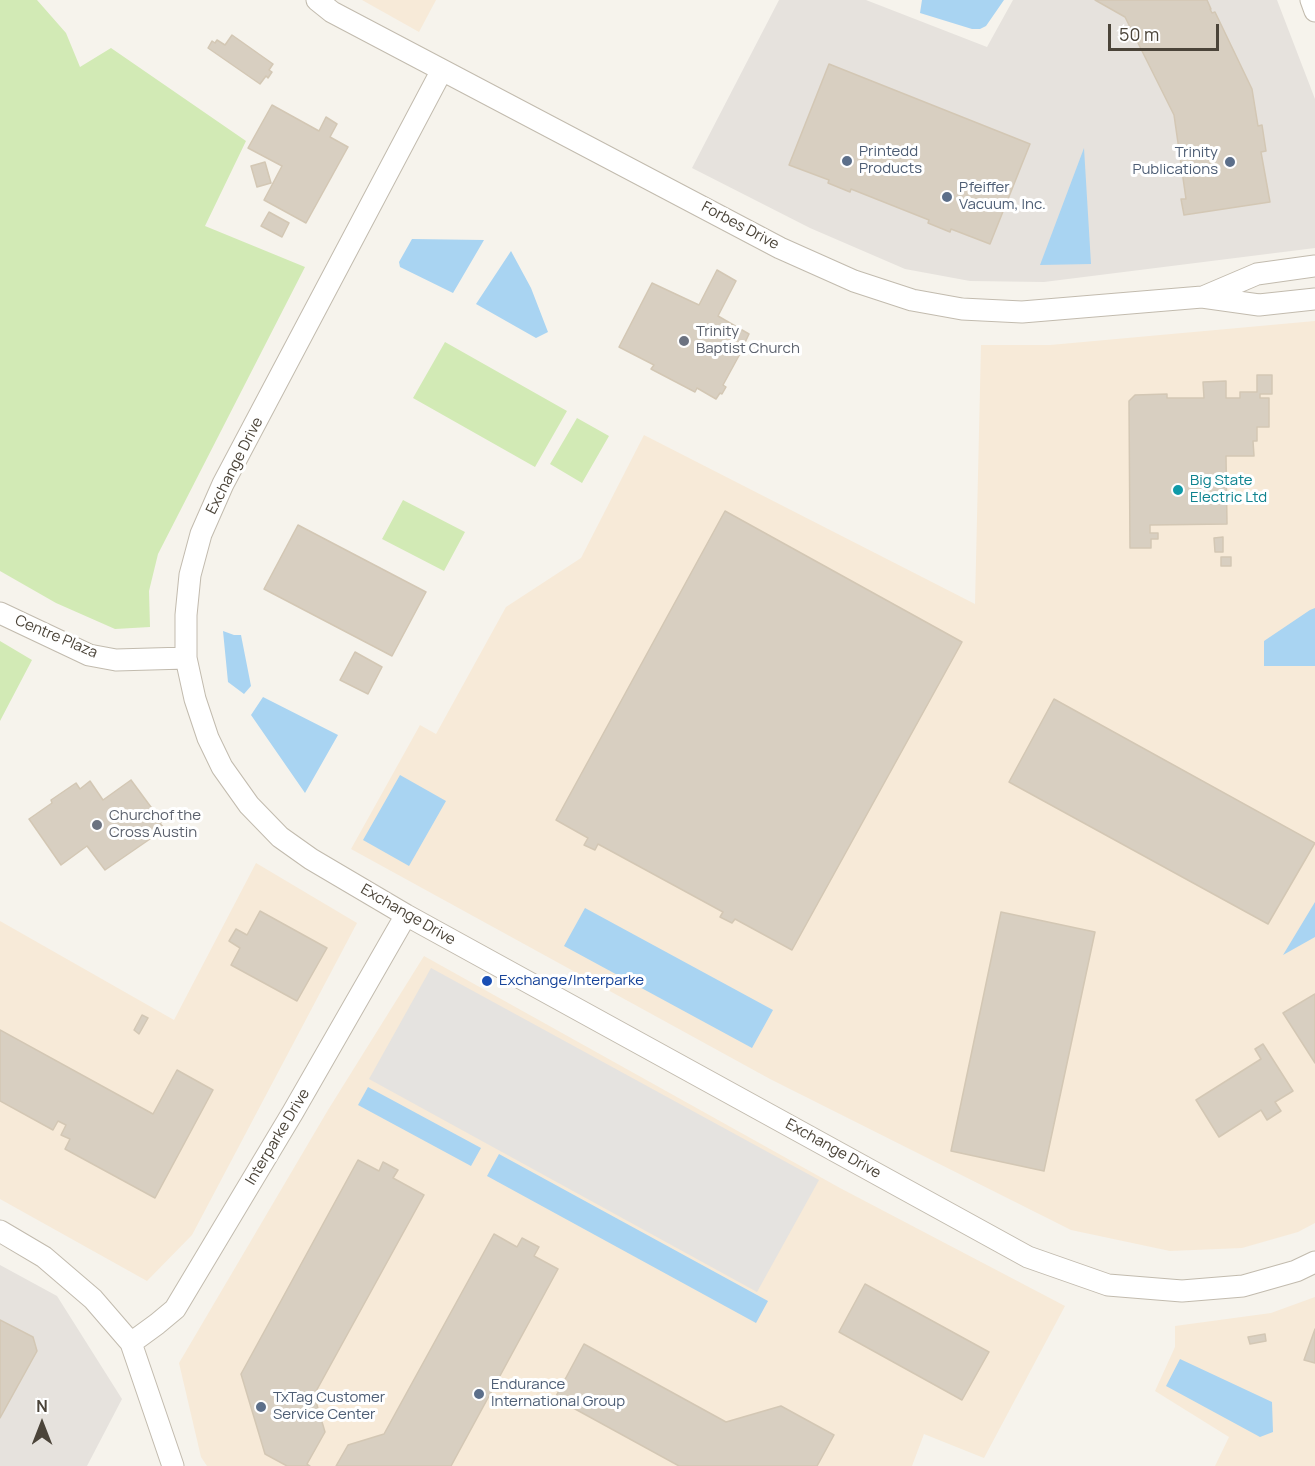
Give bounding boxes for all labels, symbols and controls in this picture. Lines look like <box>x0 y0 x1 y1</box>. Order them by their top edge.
scale bar <box>1111 12 1222 50</box>
text: 50 m <box>1119 22 1159 46</box>
place label: Printedd Products <box>859 143 922 178</box>
place label: Trinity Publications <box>1132 144 1218 179</box>
marker: Printedd Products <box>840 154 854 168</box>
marker: Trinity Publications <box>1223 155 1237 169</box>
place label: Pfeiffer Vacuum, Inc. <box>959 179 1046 214</box>
marker: Pfeiffer Vacuum, Inc. <box>940 190 954 204</box>
street label: Forbes Drive <box>698 198 782 254</box>
place label: Trinity Baptist Church <box>696 323 800 358</box>
marker: Trinity Baptist Church <box>677 334 691 348</box>
street label: Exchange Drive <box>203 415 267 517</box>
place label: Big State Electric Ltd <box>1190 472 1267 507</box>
marker: Big State Electric Ltd <box>1171 483 1185 497</box>
street label: Centre Plaza <box>12 612 100 662</box>
place label: Churchof the Cross Austin <box>109 807 201 842</box>
marker: Churchof the Cross Austin <box>90 818 104 832</box>
street label: Exchange Drive <box>357 881 459 949</box>
place label: Exchange/Interparke <box>499 972 644 990</box>
marker: Exchange/Interparke <box>480 974 494 988</box>
street label: Interparke Drive <box>242 1086 314 1188</box>
street label: Exchange Drive <box>782 1115 884 1183</box>
place label: Endurance International Group <box>491 1376 625 1411</box>
marker: Endurance International Group <box>472 1387 486 1401</box>
place label: TxTag Customer Service Center <box>273 1389 385 1424</box>
north arrow <box>12 1394 72 1454</box>
text: N <box>36 1395 48 1417</box>
marker: TxTag Customer Service Center <box>254 1400 268 1414</box>

